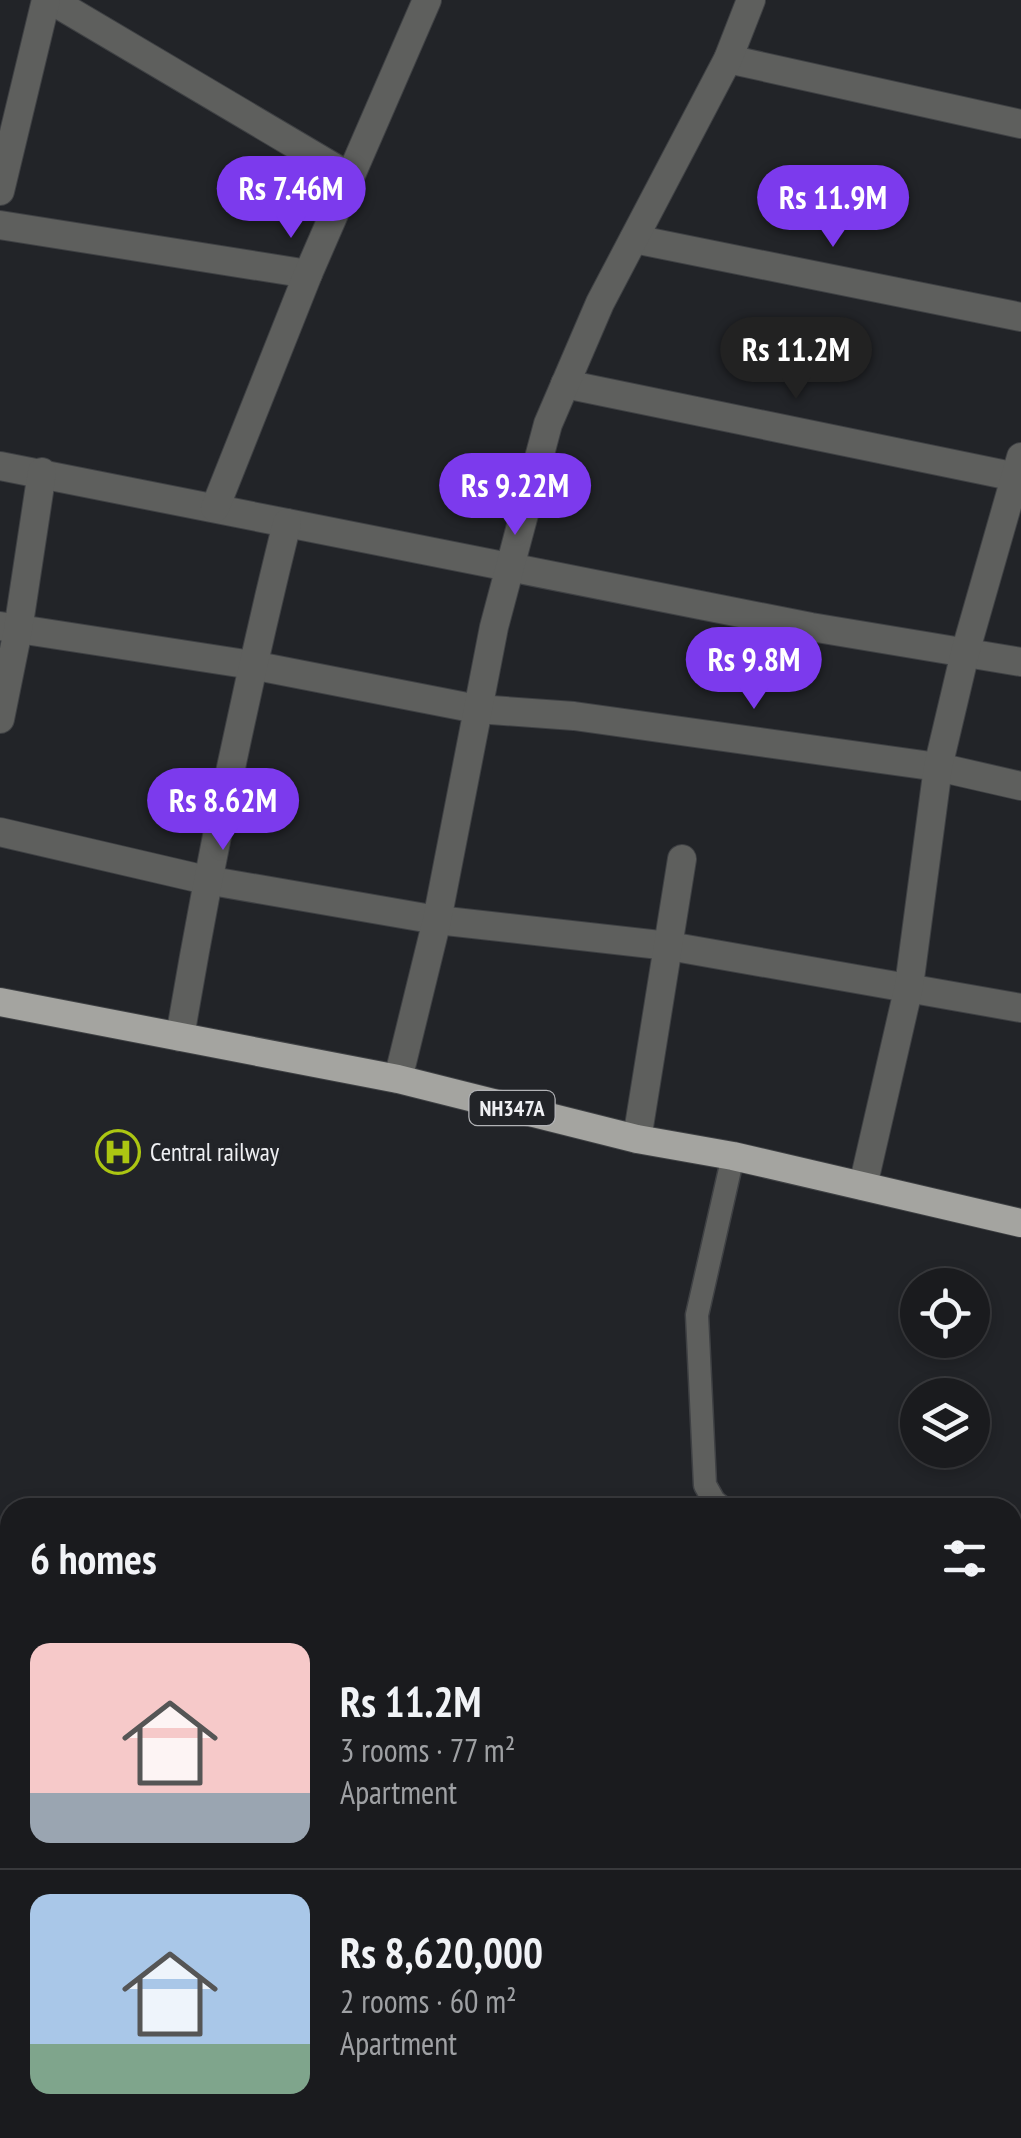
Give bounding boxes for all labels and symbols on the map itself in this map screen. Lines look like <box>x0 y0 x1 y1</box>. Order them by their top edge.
pin: Rs 7.46M <box>188 156 394 241</box>
pin: Rs 11.9M <box>730 165 936 250</box>
pin: Rs 11.2M <box>693 317 899 402</box>
pin: Rs 9.22M <box>412 453 618 538</box>
pin: Rs 9.8M <box>662 627 846 712</box>
pin: Rs 8.62M <box>120 768 326 853</box>
road number: NH347A <box>470 1091 554 1125</box>
hospital icon: Central railway <box>95 1129 141 1175</box>
place label: Central railway <box>150 1136 280 1168</box>

